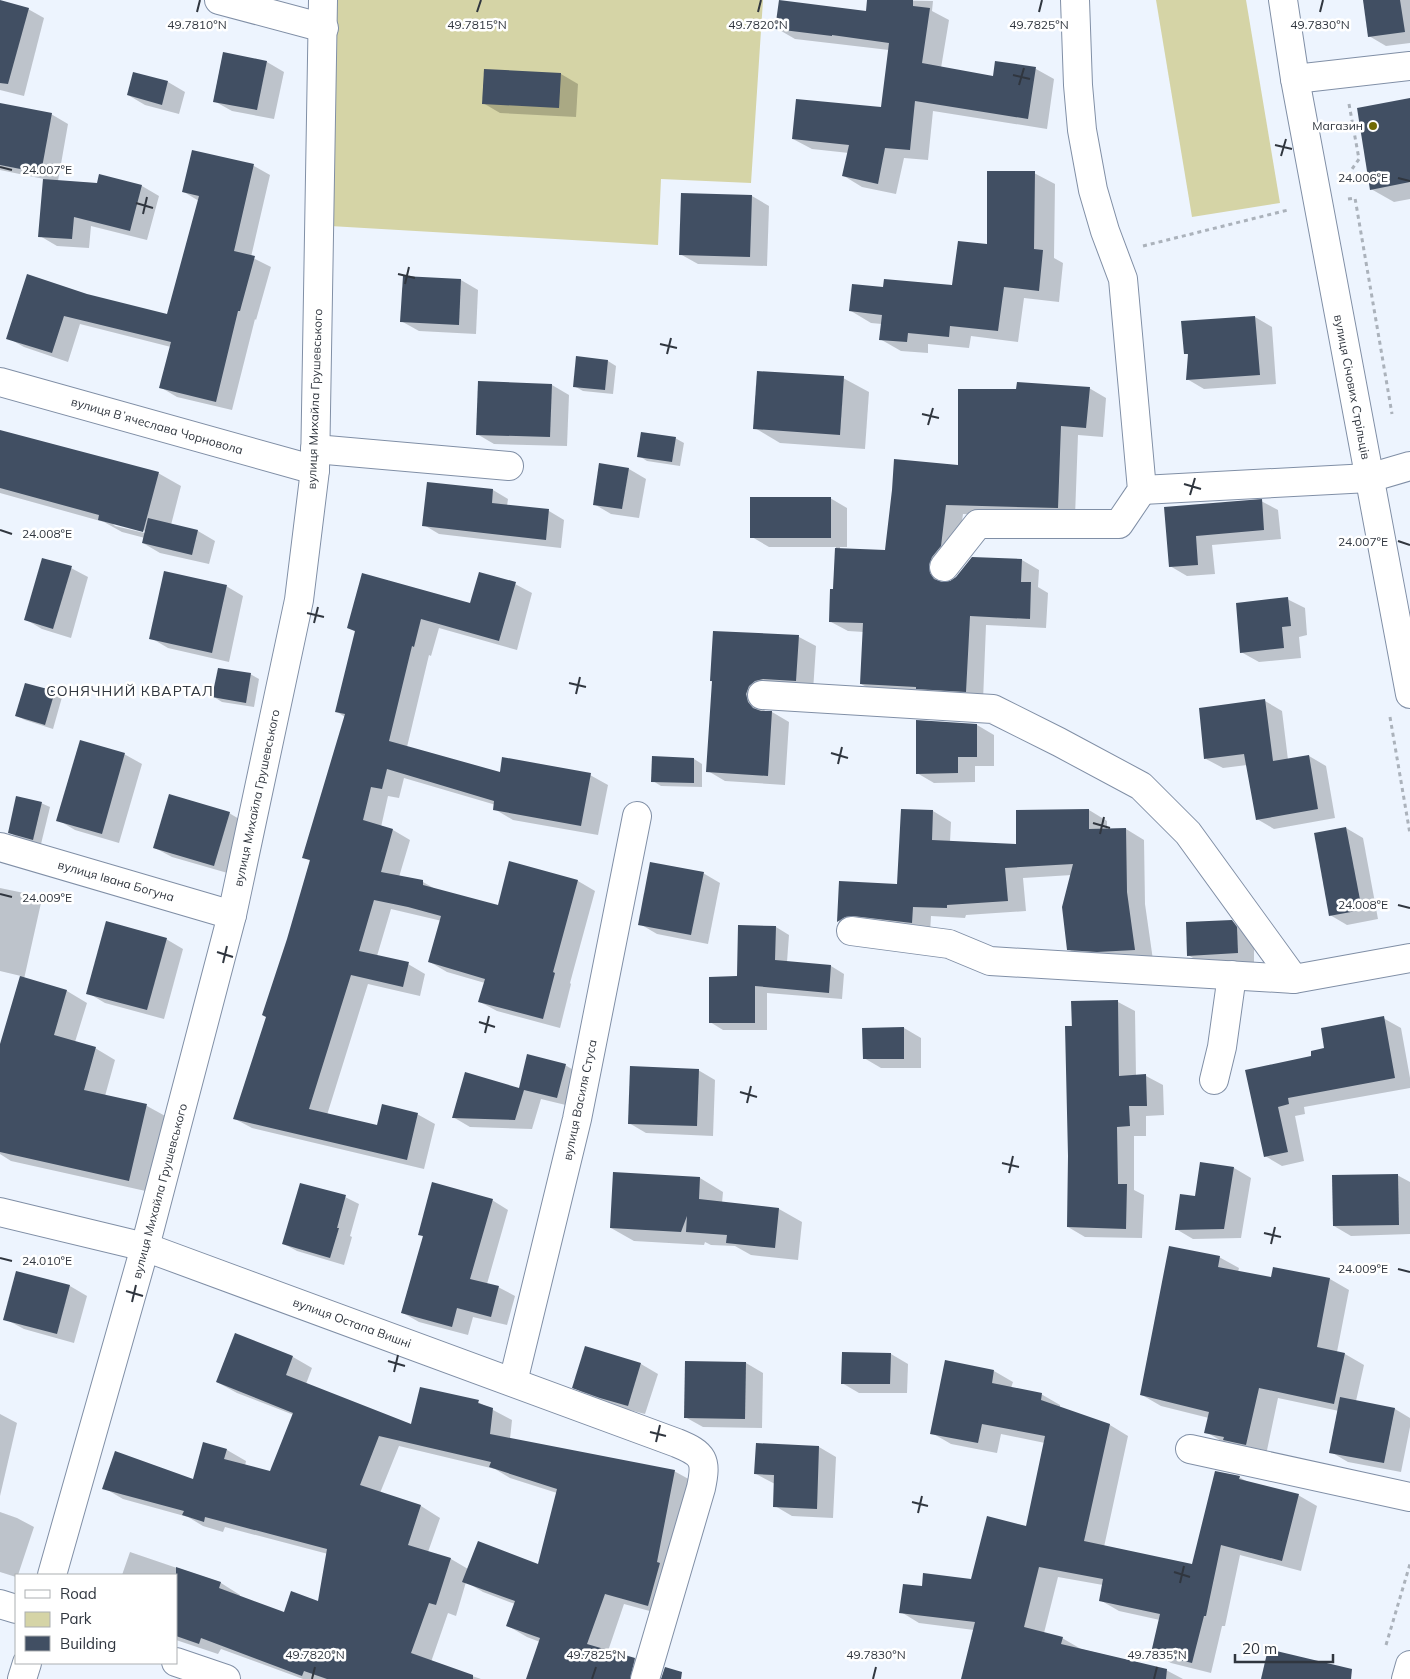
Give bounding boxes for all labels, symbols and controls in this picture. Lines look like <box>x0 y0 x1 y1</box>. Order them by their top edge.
text: 49.7810°N <box>167 17 227 32</box>
text: 49.7815°N <box>447 17 507 32</box>
text: 49.7820°N <box>728 17 788 32</box>
text: 49.7825°N <box>1009 17 1069 32</box>
text: 49.7830°N <box>1290 17 1350 32</box>
place label: Магазин <box>1312 118 1363 133</box>
marker: Магазин <box>1367 120 1379 132</box>
text: 24.007°E <box>22 162 72 177</box>
text: 24.006°E <box>1338 170 1388 185</box>
street label: вулиця Михайла Грушевського <box>304 308 325 490</box>
street label: вулиця Січових Стрільців <box>1331 313 1374 461</box>
street label: вулиця Вʼячеслава Чорновола <box>69 394 245 457</box>
text: 24.008°E <box>22 526 72 541</box>
text: 24.007°E <box>1338 534 1388 549</box>
district label: СОНЯЧНИЙ КВАРТАЛ <box>46 682 214 700</box>
street label: вулиця Михайла Грушевського <box>230 708 283 888</box>
street label: вулиця Івана Богуна <box>56 857 176 904</box>
text: 24.009°E <box>22 890 72 905</box>
text: 24.008°E <box>1338 897 1388 912</box>
street label: вулиця Василя Стуса <box>559 1038 600 1162</box>
street label: вулиця Михайла Грушевського <box>129 1102 190 1280</box>
text: 24.010°E <box>22 1253 72 1268</box>
text: 24.009°E <box>1338 1261 1388 1276</box>
street label: вулиця Остапа Вишні <box>291 1294 413 1351</box>
legend <box>15 1574 178 1664</box>
text: Road <box>60 1584 97 1603</box>
text: Park <box>60 1609 92 1628</box>
scale bar <box>1235 1632 1332 1664</box>
text: Building <box>60 1634 116 1653</box>
text: 20 m <box>1242 1639 1277 1658</box>
text: 49.7820°N <box>285 1647 345 1662</box>
text: 49.7825°N <box>566 1647 626 1662</box>
text: 49.7830°N <box>846 1647 906 1662</box>
text: 49.7835°N <box>1127 1647 1187 1662</box>

